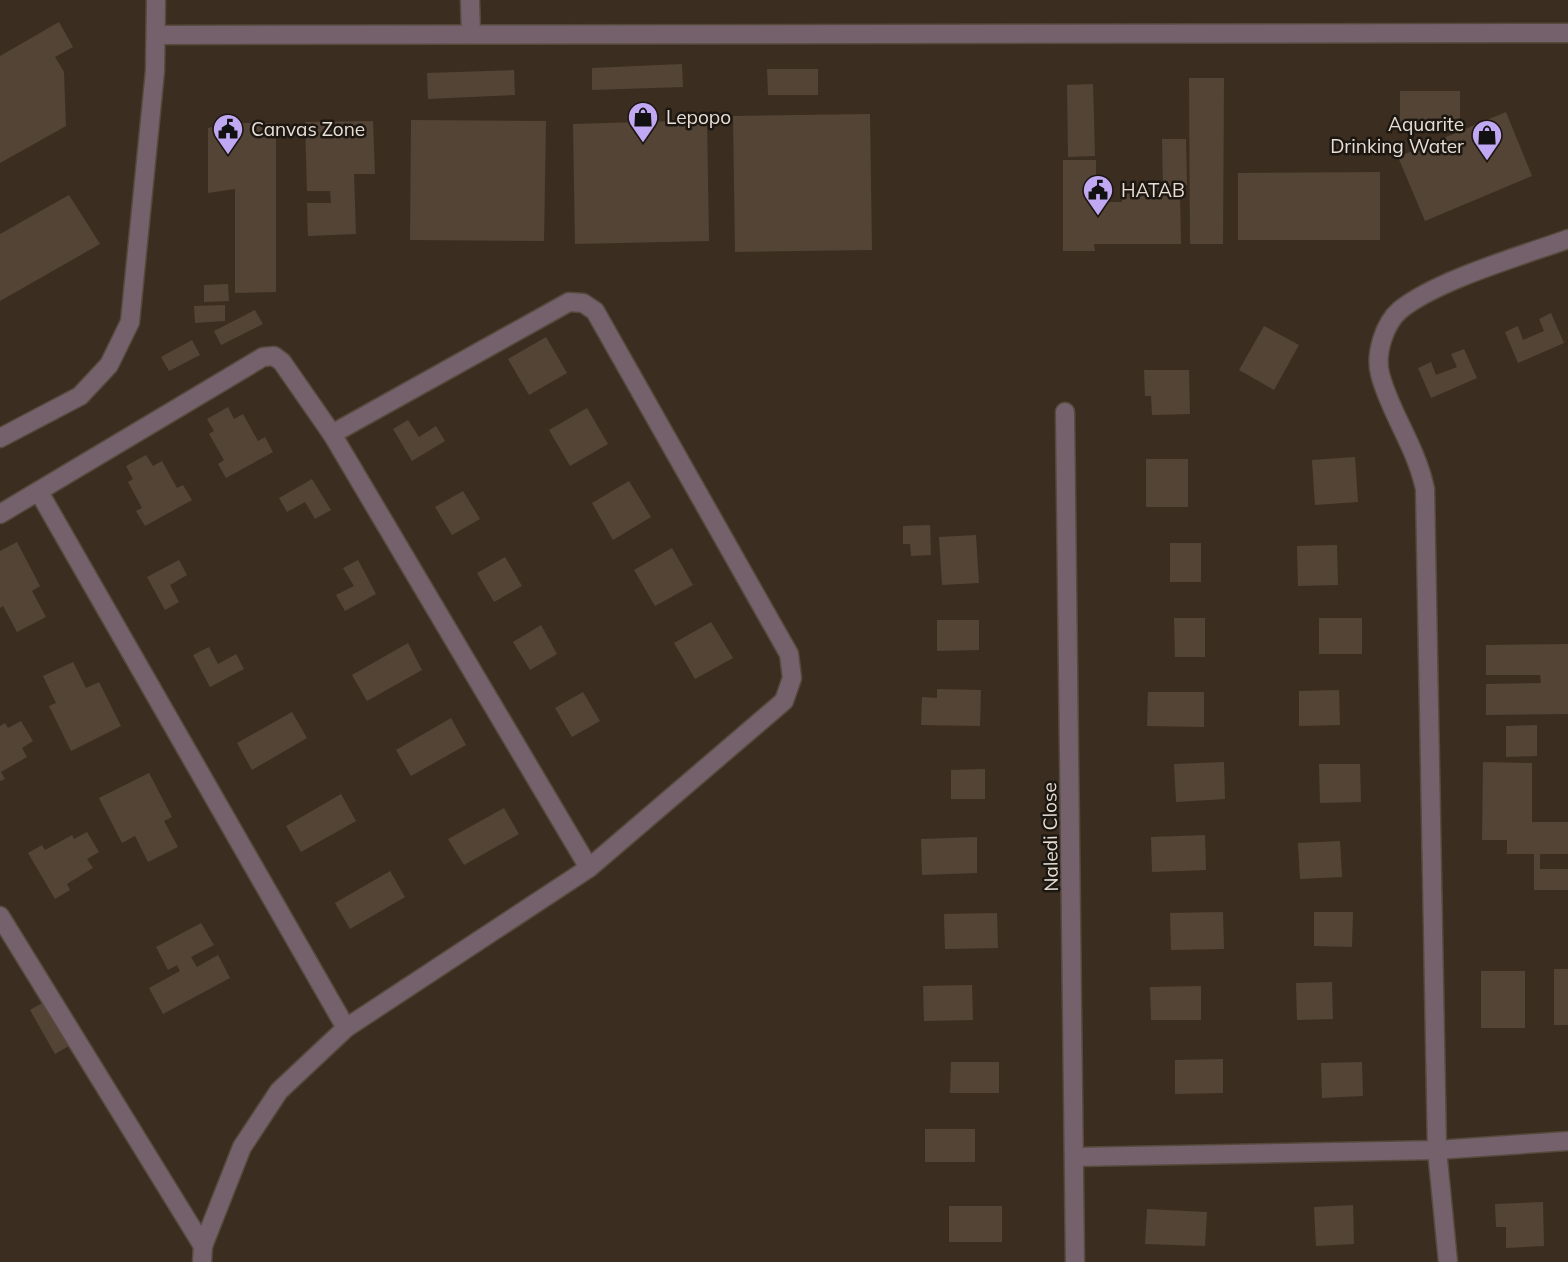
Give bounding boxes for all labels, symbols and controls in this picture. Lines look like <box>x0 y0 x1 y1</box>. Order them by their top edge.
shop icon: Lepopo <box>626 100 660 144</box>
place label: Lepopo <box>666 105 731 129</box>
public building icon: Canvas Zone <box>211 112 245 156</box>
place label: Aquarite Drinking Water <box>1330 112 1464 158</box>
place label: Canvas Zone <box>251 117 365 141</box>
shop icon: Aquarite Drinking Water <box>1470 118 1504 162</box>
public building icon: HATAB <box>1081 173 1115 217</box>
place label: HATAB <box>1121 178 1185 202</box>
street label: Naledi Close <box>1037 782 1063 892</box>

